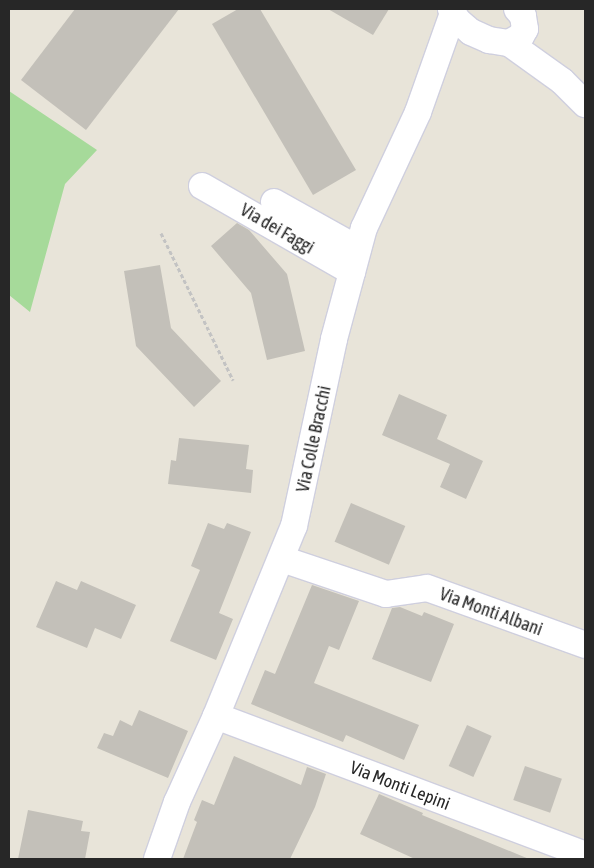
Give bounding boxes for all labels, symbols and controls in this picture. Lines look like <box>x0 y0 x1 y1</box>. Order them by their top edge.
street label: Via dei Faggi <box>236 199 318 259</box>
street label: Via Colle Bracchi <box>292 384 336 494</box>
street label: Via Monti Albani <box>436 583 546 641</box>
street label: Via Monti Lepini <box>347 757 453 815</box>

